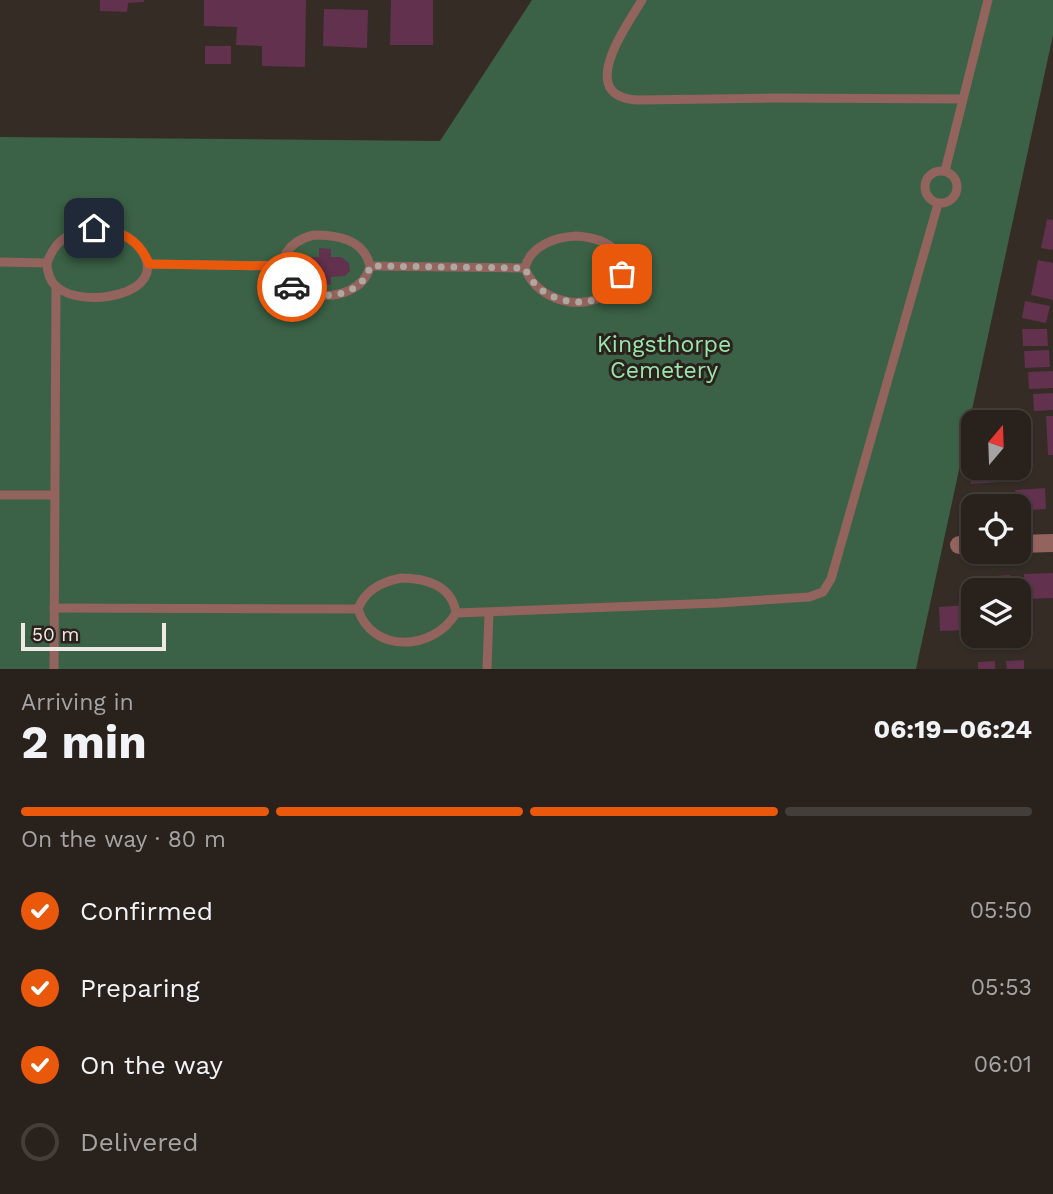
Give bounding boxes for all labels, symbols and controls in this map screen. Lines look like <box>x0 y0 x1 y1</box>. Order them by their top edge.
pin <box>64 198 124 258</box>
icon: home <box>75 209 113 247</box>
pin <box>592 244 652 304</box>
courier <box>257 252 327 322</box>
icon: bag <box>603 255 641 293</box>
icon: car <box>273 268 311 306</box>
park label: Kingsthorpe Cemetery <box>597 331 731 384</box>
north arrow <box>961 410 1031 480</box>
map controls <box>961 410 1031 648</box>
button: locate <box>961 494 1031 564</box>
button: layers <box>961 578 1031 648</box>
scale bar <box>21 620 166 652</box>
text: 50 m <box>32 623 79 646</box>
text: Arriving in <box>21 689 134 716</box>
text: 06:19–06:24 <box>874 714 1032 744</box>
text: 2 min <box>21 715 147 769</box>
text: On the way · 80 m <box>21 826 226 853</box>
icon: check <box>21 892 59 930</box>
text: Confirmed <box>80 896 213 926</box>
text: 05:50 <box>970 897 1032 924</box>
icon: check <box>21 969 59 1007</box>
text: Preparing <box>80 973 200 1003</box>
text: 05:53 <box>971 974 1032 1001</box>
icon: check <box>21 1046 59 1084</box>
text: On the way <box>80 1050 223 1080</box>
text: 06:01 <box>974 1051 1032 1078</box>
text: Delivered <box>80 1127 199 1157</box>

